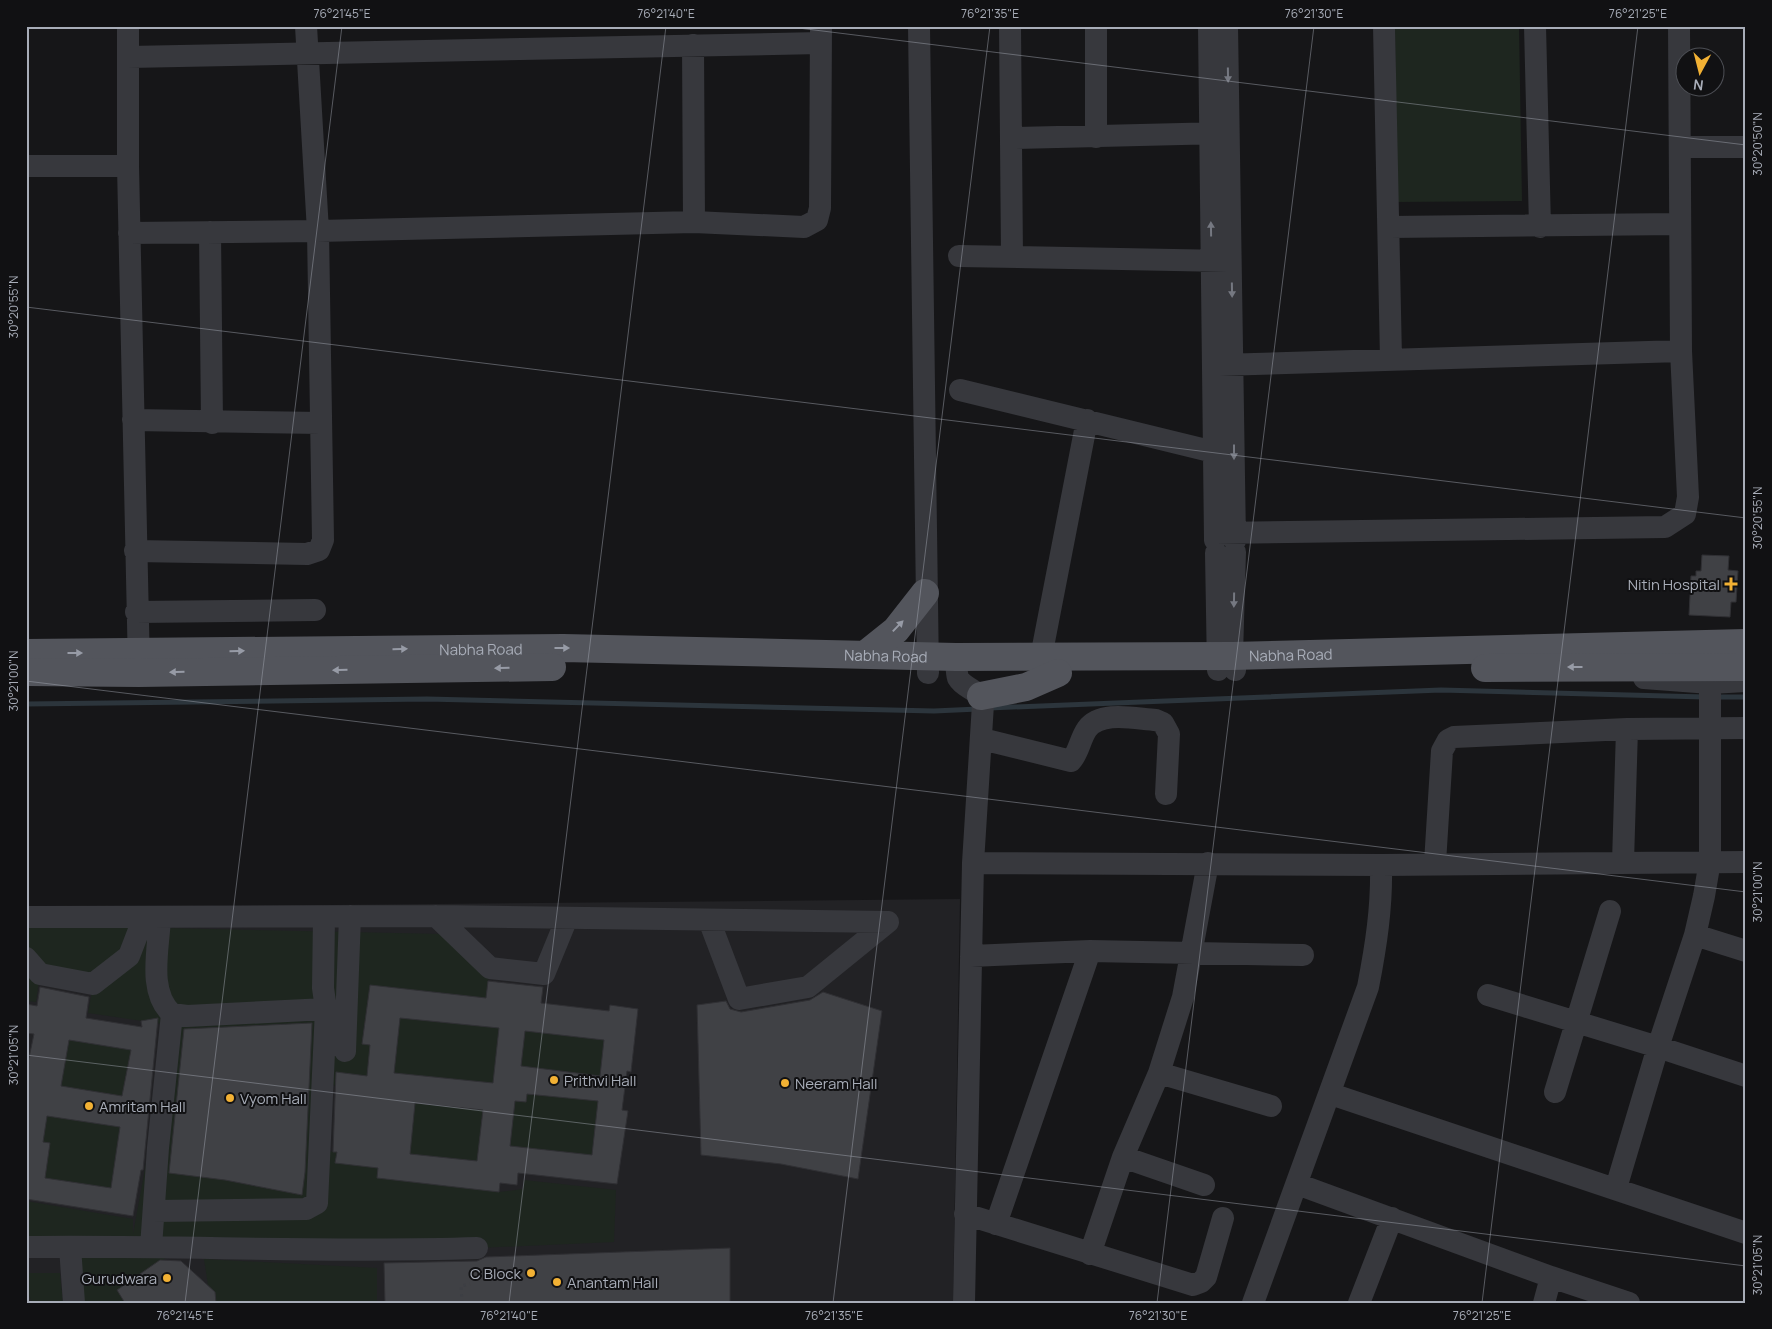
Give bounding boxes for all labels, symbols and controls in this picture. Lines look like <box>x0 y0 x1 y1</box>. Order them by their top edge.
text: 76°21'45"E <box>313 5 371 22</box>
text: 76°21'40"E <box>637 5 695 22</box>
text: 76°21'35"E <box>961 5 1019 22</box>
text: 76°21'30"E <box>1285 5 1343 22</box>
text: 76°21'25"E <box>1609 5 1667 22</box>
north arrow <box>1674 48 1724 98</box>
one-way arrow <box>1224 67 1232 83</box>
text: N <box>1692 75 1705 95</box>
text: 30°20'50"N <box>1749 112 1766 176</box>
one-way arrow <box>1207 221 1215 237</box>
text: 30°20'55"N <box>5 276 22 338</box>
one-way arrow <box>1229 282 1237 298</box>
one-way arrow <box>1230 445 1238 461</box>
text: 30°20'55"N <box>1749 487 1766 549</box>
place label: Nitin Hospital <box>1628 574 1720 595</box>
marker: Nitin Hospital <box>1724 577 1738 591</box>
one-way arrow <box>1230 593 1238 609</box>
one-way arrow <box>892 621 904 633</box>
street label: Nabha Road <box>439 638 523 660</box>
street label: Nabha Road <box>1249 643 1333 666</box>
one-way arrow <box>555 644 571 652</box>
street label: Nabha Road <box>844 644 928 667</box>
one-way arrow <box>392 645 408 653</box>
one-way arrow <box>230 647 246 655</box>
one-way arrow <box>67 648 83 656</box>
text: 30°21'00"N <box>5 651 22 712</box>
one-way arrow <box>1566 663 1582 671</box>
one-way arrow <box>494 664 510 672</box>
one-way arrow <box>332 666 348 674</box>
one-way arrow <box>169 668 185 676</box>
text: 30°21'00"N <box>1749 862 1766 923</box>
text: 30°21'05"N <box>5 1025 22 1085</box>
place label: Prithvi Hall <box>564 1070 637 1091</box>
place label: Neeram Hall <box>795 1073 878 1094</box>
marker: Prithvi Hall <box>548 1074 560 1086</box>
marker: Neeram Hall <box>779 1077 791 1089</box>
place label: Vyom Hall <box>240 1088 307 1109</box>
marker: Vyom Hall <box>224 1092 236 1104</box>
place label: Amritam Hall <box>99 1096 186 1117</box>
marker: Amritam Hall <box>83 1100 95 1112</box>
text: 30°21'05"N <box>1749 1235 1766 1295</box>
place label: C Block <box>470 1263 522 1284</box>
marker: C Block <box>525 1267 537 1279</box>
place label: Gurudwara <box>81 1268 157 1289</box>
marker: Gurudwara <box>161 1272 173 1284</box>
place label: Anantam Hall <box>567 1272 658 1293</box>
marker: Anantam Hall <box>551 1276 563 1288</box>
text: 76°21'45"E <box>156 1307 214 1324</box>
text: 76°21'40"E <box>480 1307 538 1324</box>
text: 76°21'35"E <box>805 1307 863 1324</box>
text: 76°21'30"E <box>1129 1307 1187 1324</box>
text: 76°21'25"E <box>1453 1307 1511 1324</box>

